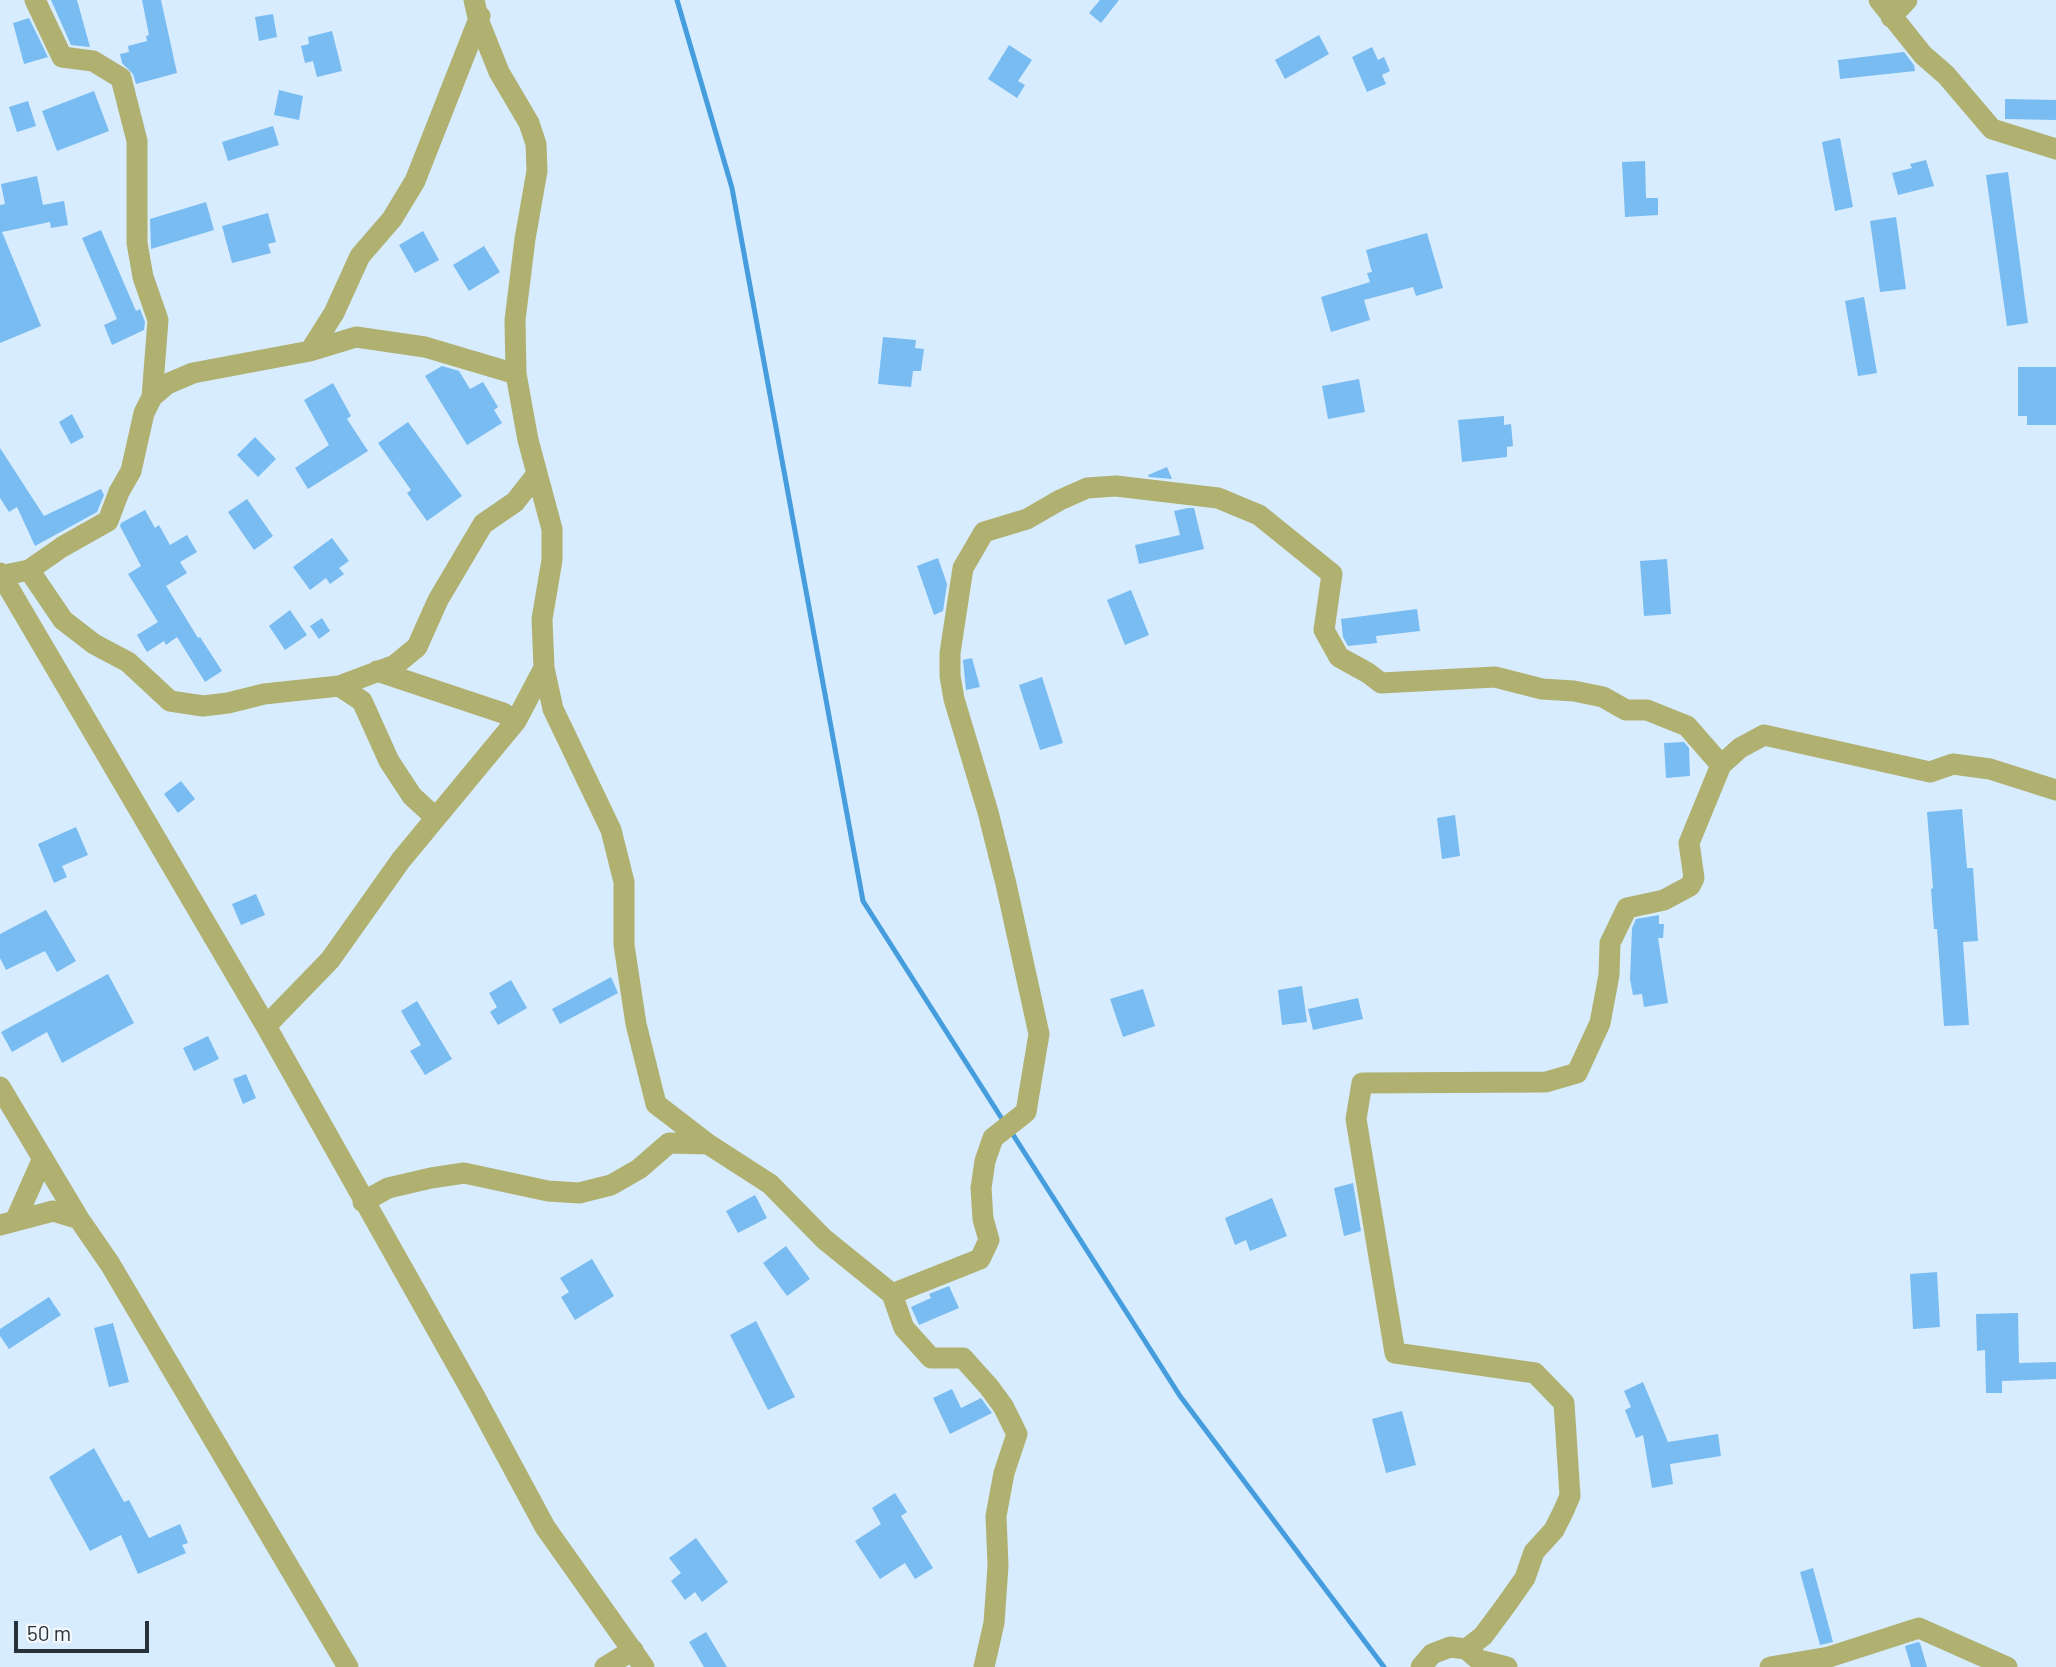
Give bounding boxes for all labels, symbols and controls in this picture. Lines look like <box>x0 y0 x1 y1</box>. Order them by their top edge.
scale bar <box>18 1608 152 1652</box>
text: 50 m <box>27 1620 71 1645</box>

